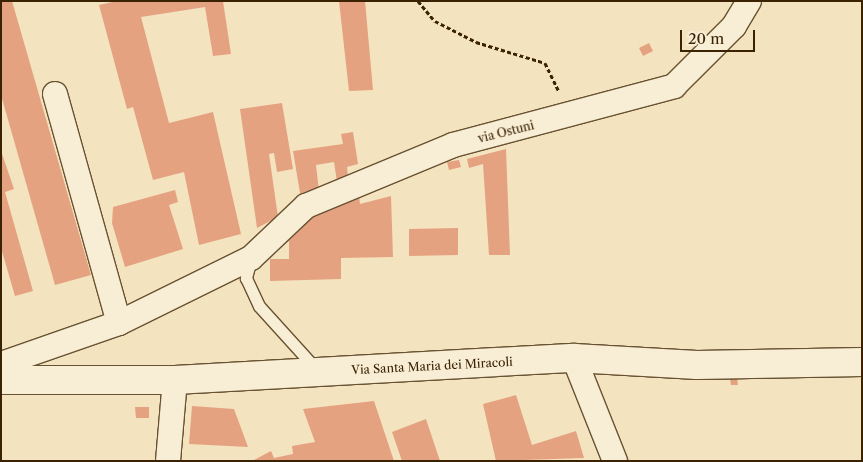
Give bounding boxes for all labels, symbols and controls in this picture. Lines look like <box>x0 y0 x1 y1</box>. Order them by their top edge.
scale bar <box>683 20 758 52</box>
text: 20 m <box>688 29 724 48</box>
street label: via Ostuni <box>476 118 536 146</box>
street label: Via Santa Maria dei Miracoli <box>351 355 513 377</box>

